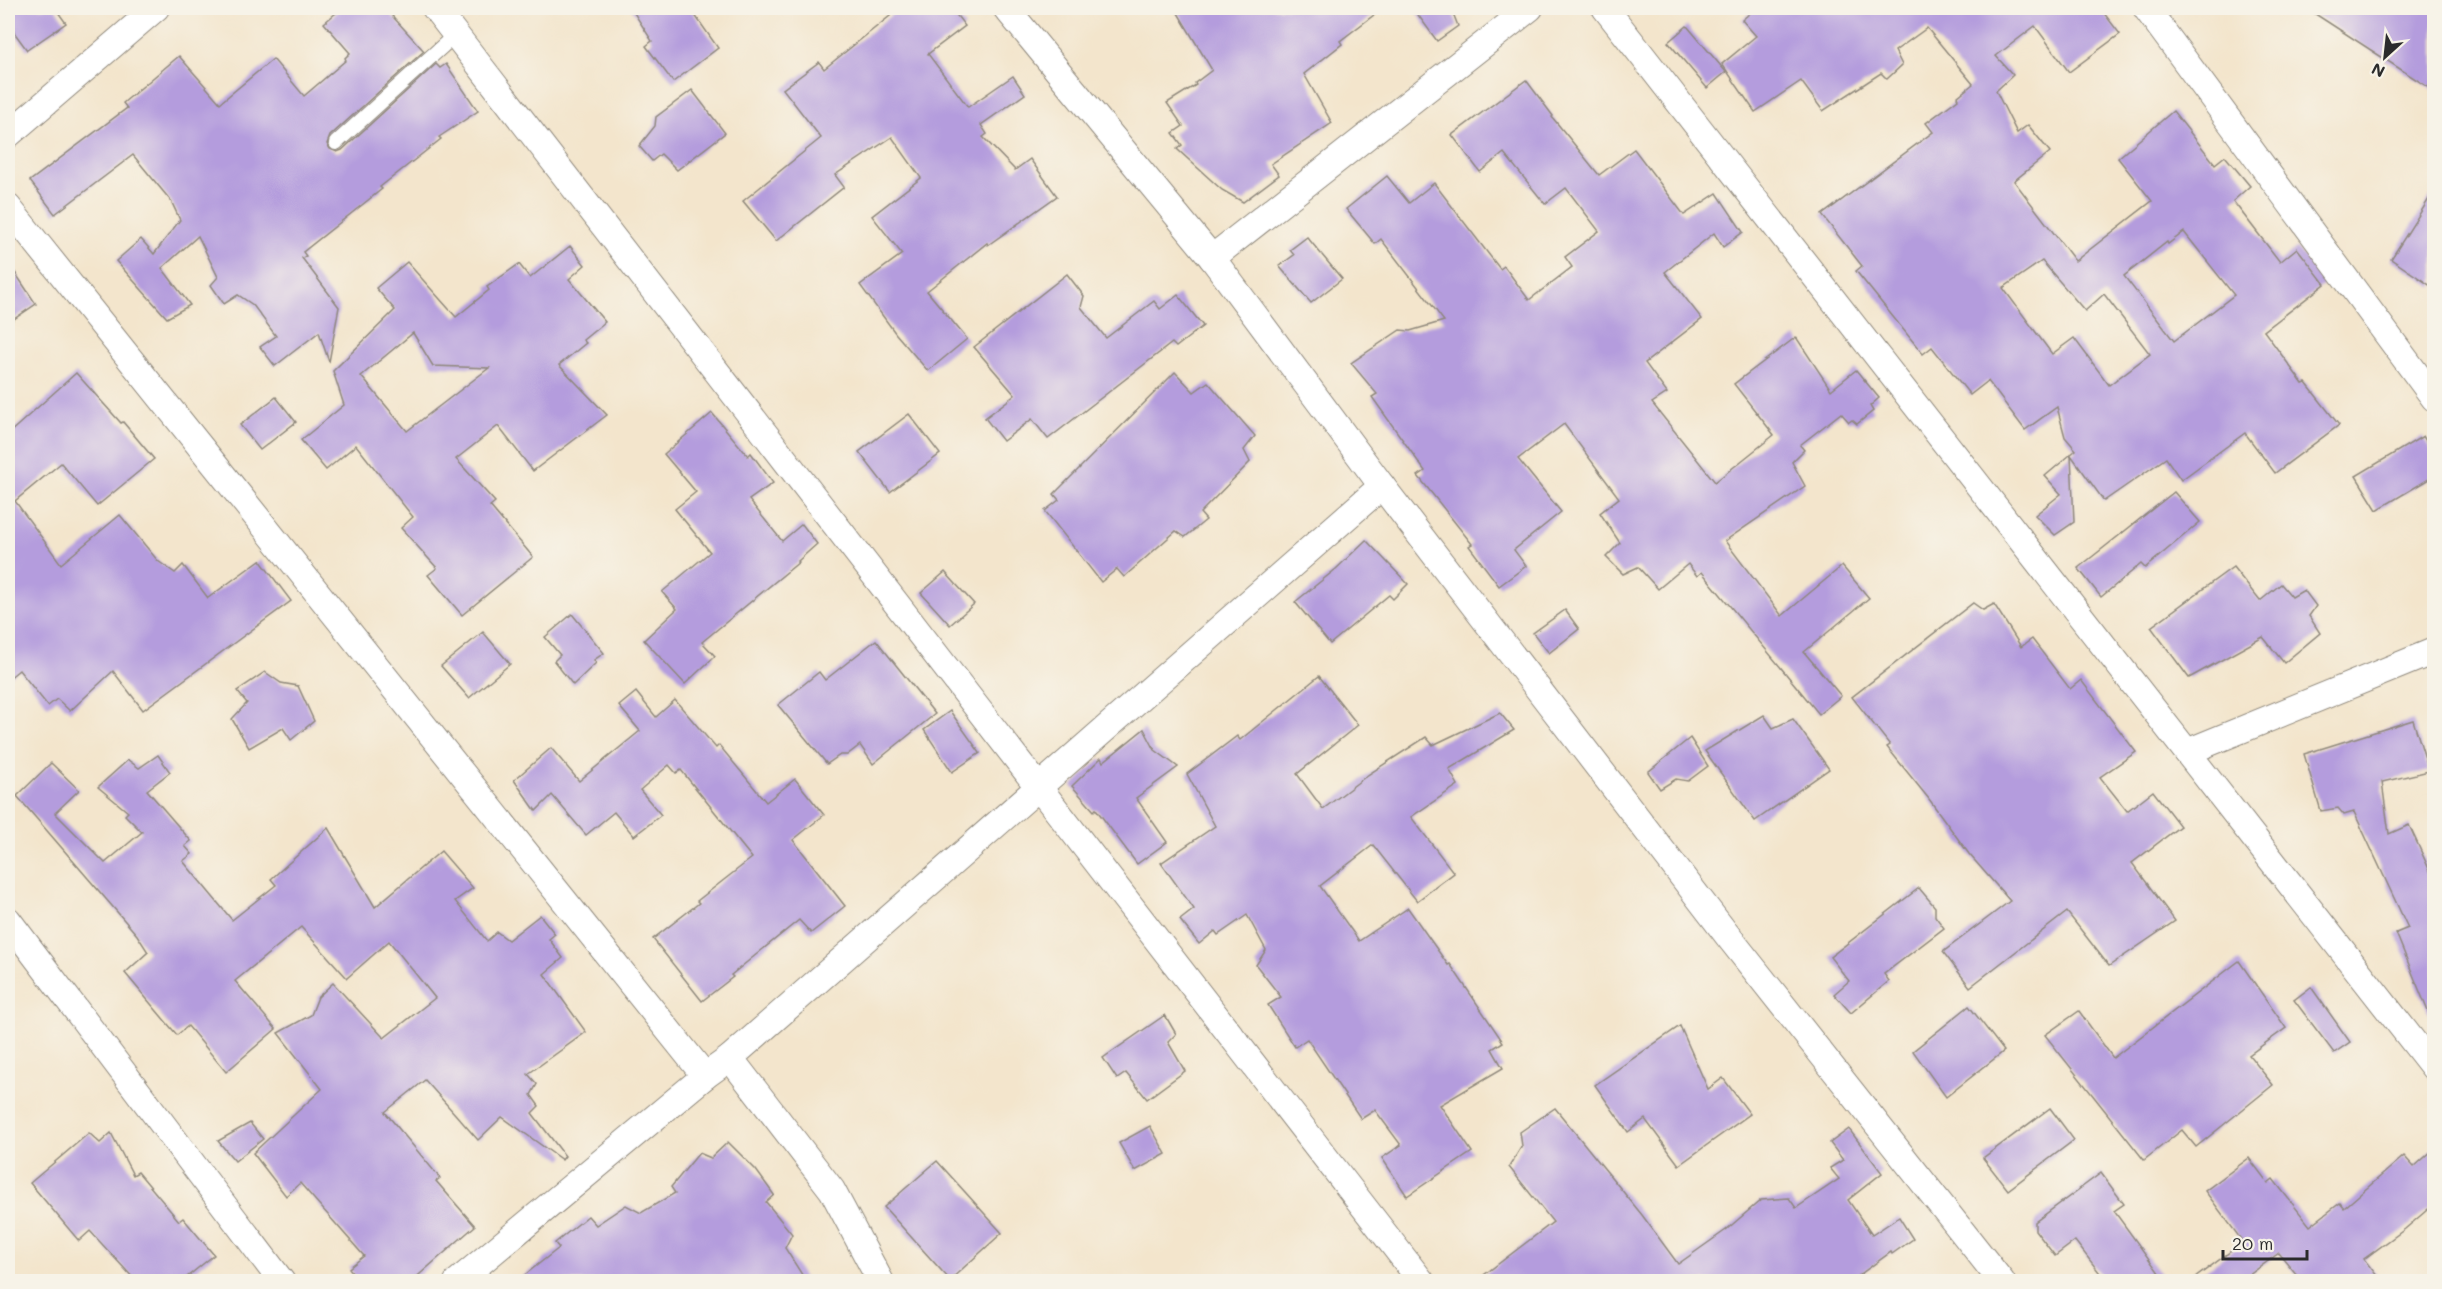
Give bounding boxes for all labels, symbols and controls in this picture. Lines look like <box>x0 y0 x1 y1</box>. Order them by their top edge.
north arrow <box>2355 27 2415 87</box>
text: N <box>2368 59 2388 83</box>
scale bar <box>2223 1223 2307 1261</box>
text: 20 m <box>2232 1231 2273 1255</box>

